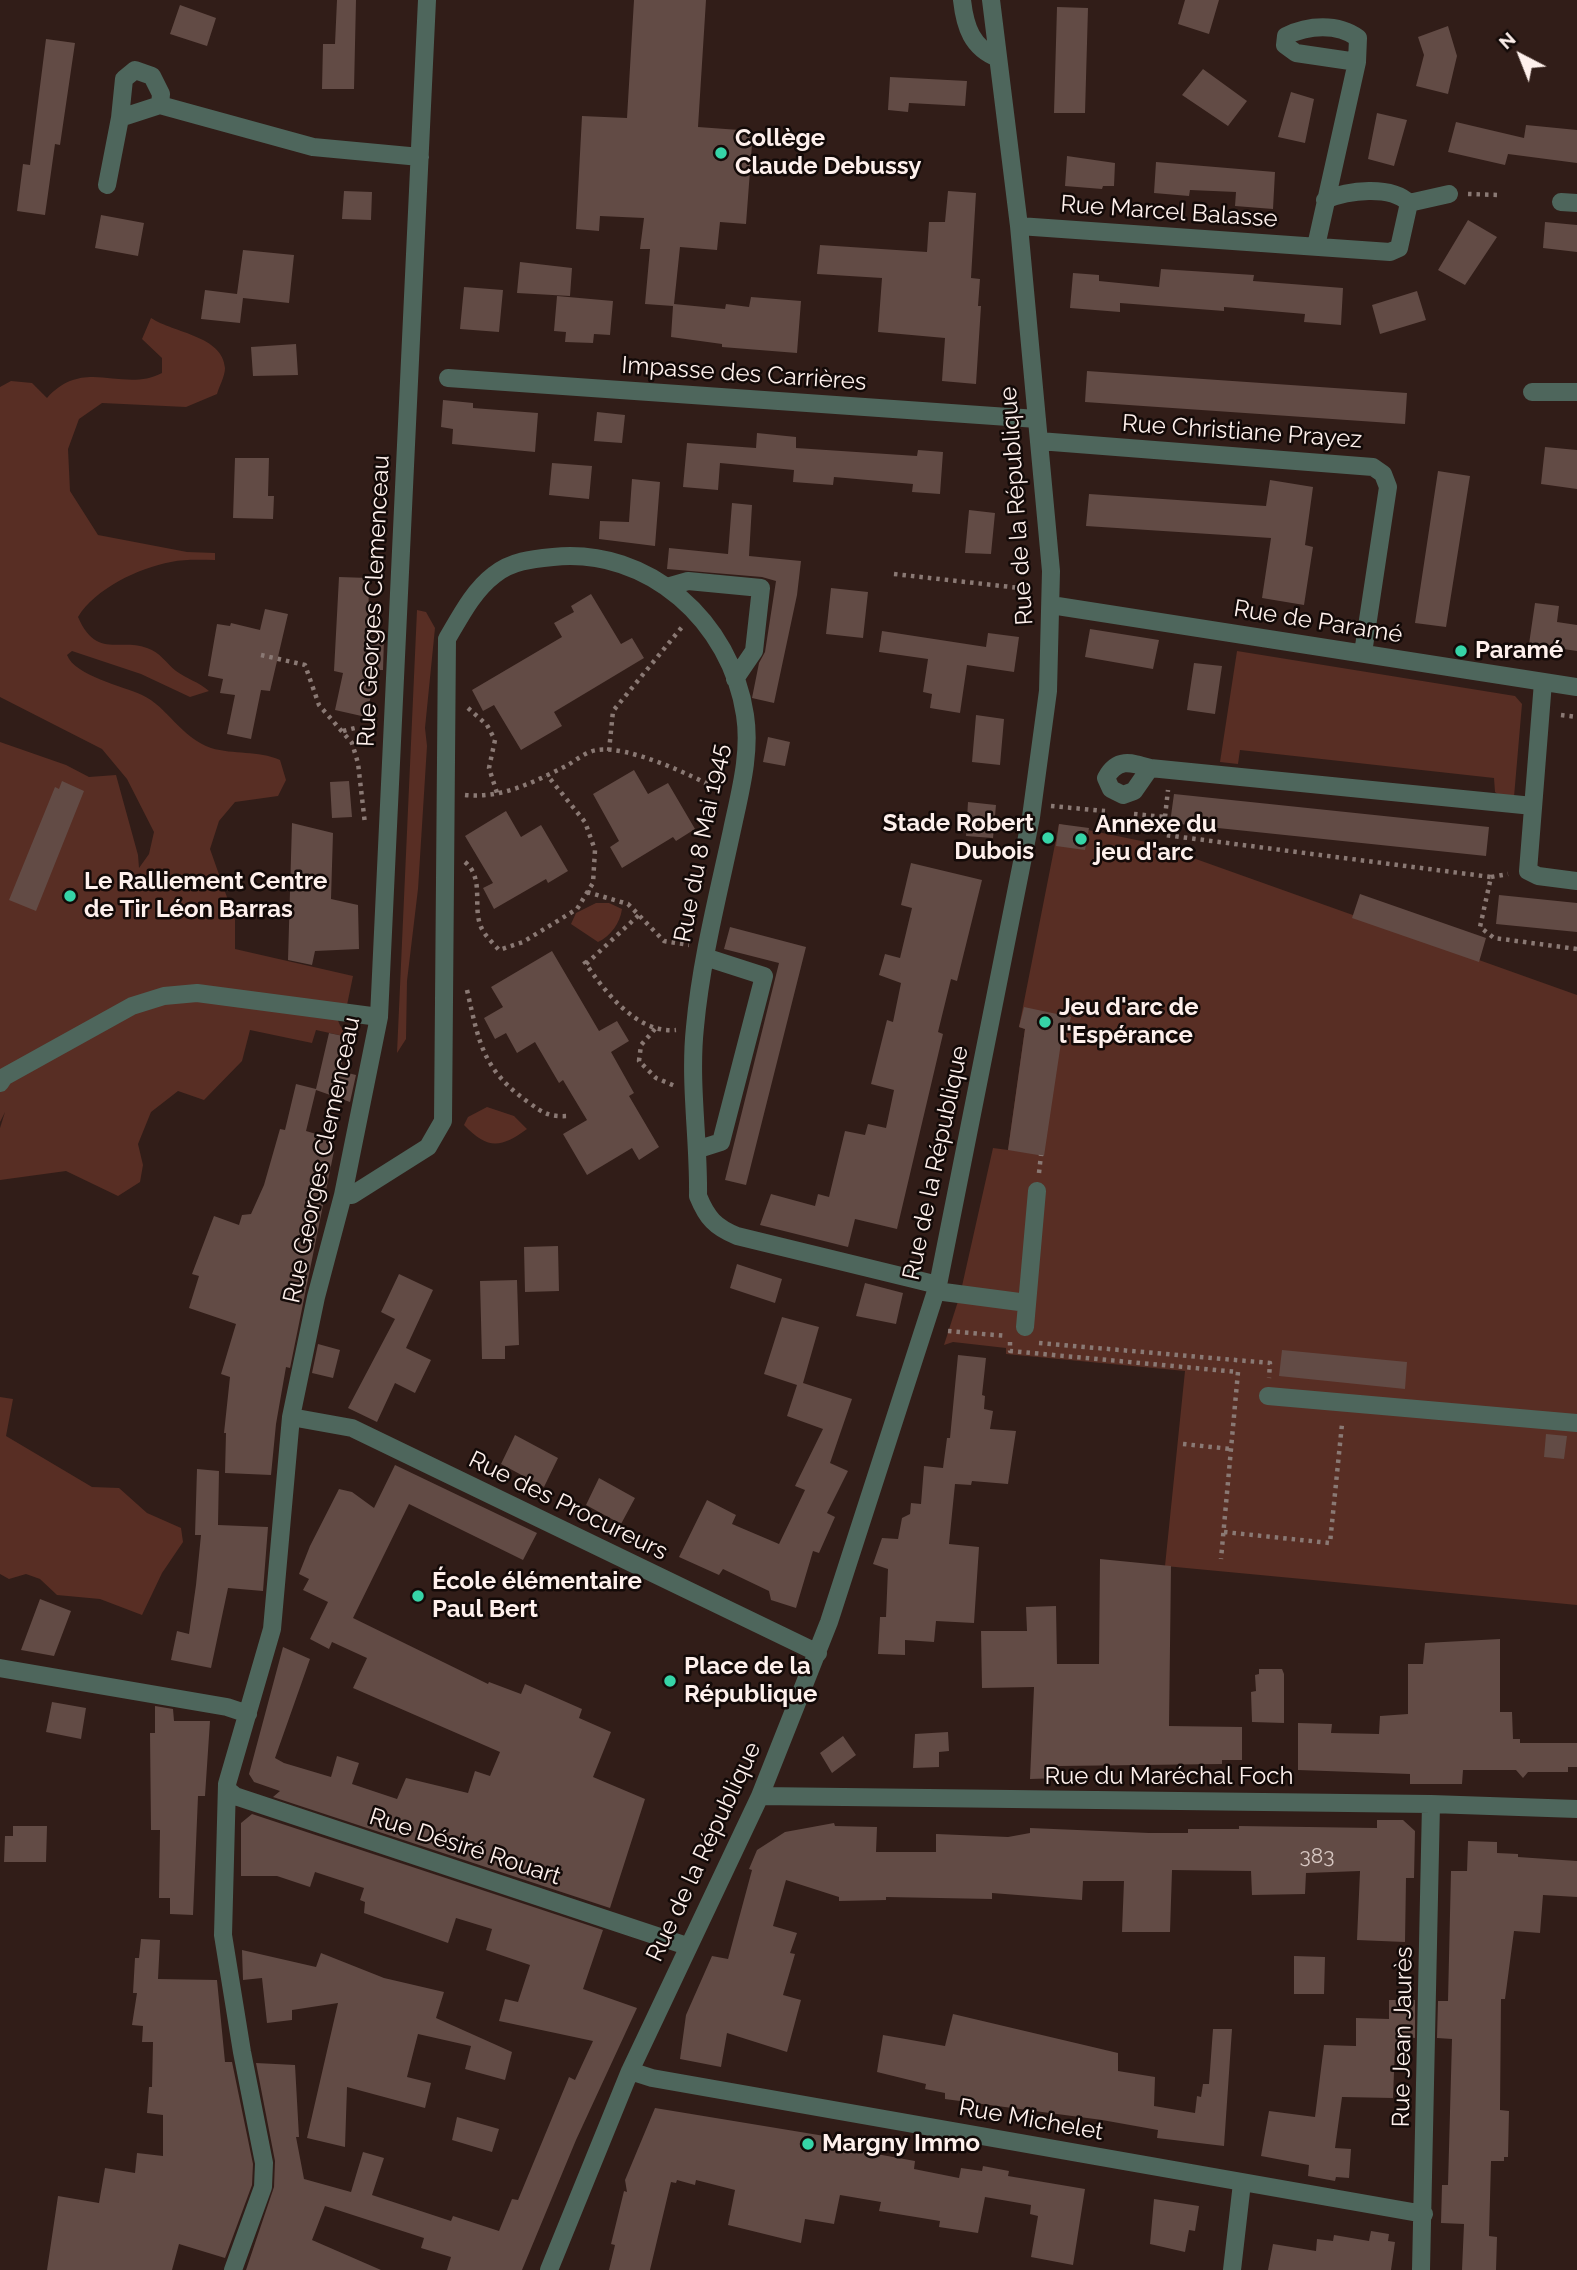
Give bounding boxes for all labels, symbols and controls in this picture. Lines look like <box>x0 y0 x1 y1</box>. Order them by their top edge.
north arrow <box>1486 21 1556 91</box>
text: N <box>1494 27 1520 53</box>
place label: Collège Claude Debussy <box>735 125 921 181</box>
marker: Collège Claude Debussy <box>713 145 729 161</box>
street label: Rue Marcel Balasse <box>1059 190 1279 234</box>
street label: Impasse des Carrières <box>621 351 867 397</box>
street label: Rue de la République <box>994 386 1040 626</box>
street label: Rue Christiane Prayez <box>1121 409 1363 455</box>
street label: Rue Georges Clemenceau <box>352 454 396 748</box>
street label: Rue de Paramé <box>1232 594 1404 650</box>
place label: Paramé <box>1475 637 1563 665</box>
marker: Paramé <box>1453 643 1469 659</box>
street label: Rue du 8 Mai 1945 <box>669 741 735 945</box>
place label: Stade Robert Dubois <box>883 810 1034 866</box>
place label: Annexe du jeu d'arc <box>1095 811 1217 867</box>
marker: Stade Robert Dubois <box>1040 830 1056 846</box>
marker: Annexe du jeu d'arc <box>1073 831 1089 847</box>
place label: Le Ralliement Centre de Tir Léon Barras <box>84 868 327 924</box>
marker: Le Ralliement Centre de Tir Léon Barras <box>62 888 78 904</box>
place label: Jeu d'arc de l'Espérance <box>1059 994 1199 1050</box>
street label: Rue Georges Clemenceau <box>278 1014 366 1306</box>
marker: Jeu d'arc de l'Espérance <box>1037 1014 1053 1030</box>
street label: Rue de la République <box>897 1043 975 1283</box>
street label: Rue des Procureurs <box>464 1445 672 1567</box>
place label: École élémentaire Paul Bert <box>432 1568 642 1624</box>
marker: École élémentaire Paul Bert <box>410 1588 426 1604</box>
place label: Place de la République <box>684 1653 817 1709</box>
marker: Place de la République <box>662 1673 678 1689</box>
street label: Rue de la République <box>640 1738 768 1966</box>
street label: Rue du Maréchal Foch <box>1044 1763 1294 1791</box>
street label: Rue Désiré Rouart <box>366 1802 564 1892</box>
house number: 383 <box>1300 1844 1334 1870</box>
street label: Rue Jean Jaurès <box>1387 1946 1419 2128</box>
street label: Rue Michelet <box>957 2093 1105 2147</box>
place label: Margny Immo <box>822 2130 980 2158</box>
marker: Margny Immo <box>800 2136 816 2152</box>

